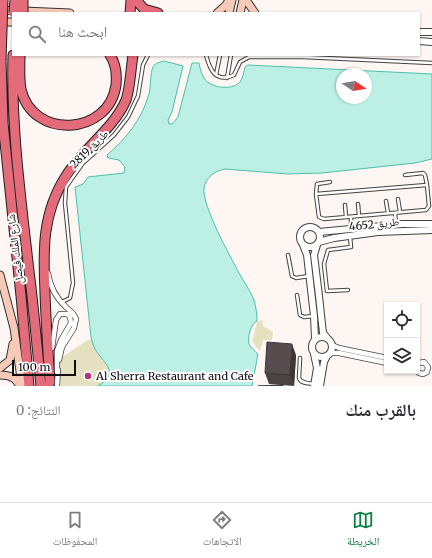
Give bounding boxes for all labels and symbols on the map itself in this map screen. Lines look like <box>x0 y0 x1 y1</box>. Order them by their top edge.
north arrow <box>336 68 372 104</box>
street label: طريق 2819 <box>67 127 111 171</box>
street label: شارع الملك فيصل <box>4 213 26 285</box>
street label: طريق 4652 <box>348 214 400 234</box>
scale bar <box>12 358 76 377</box>
place label: Al Sherra Restaurant and Cafe <box>95 369 254 383</box>
marker: Al Sherra Restaurant and Cafe <box>83 371 93 381</box>

